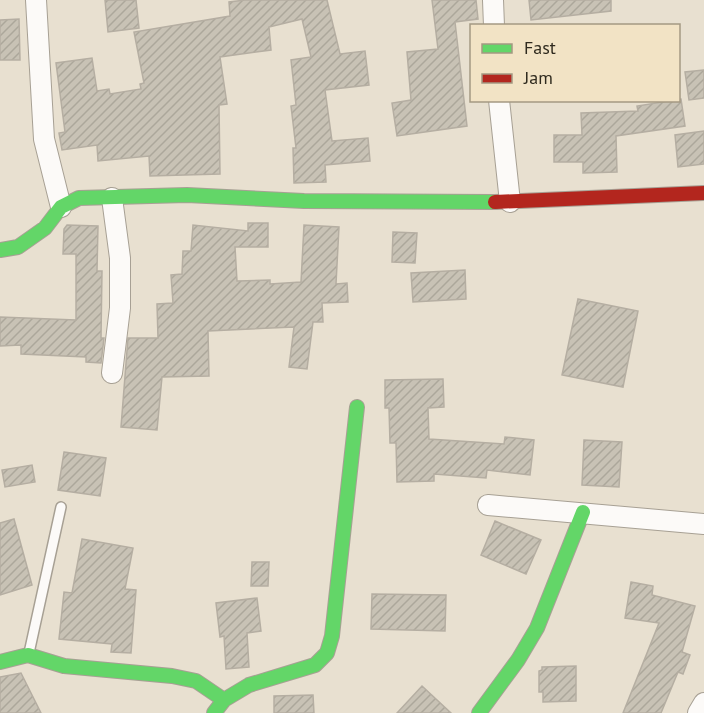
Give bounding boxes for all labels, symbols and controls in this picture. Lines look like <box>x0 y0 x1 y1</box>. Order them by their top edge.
legend <box>470 24 680 102</box>
text: Fast <box>524 36 556 59</box>
text: Jam <box>523 66 553 89</box>

